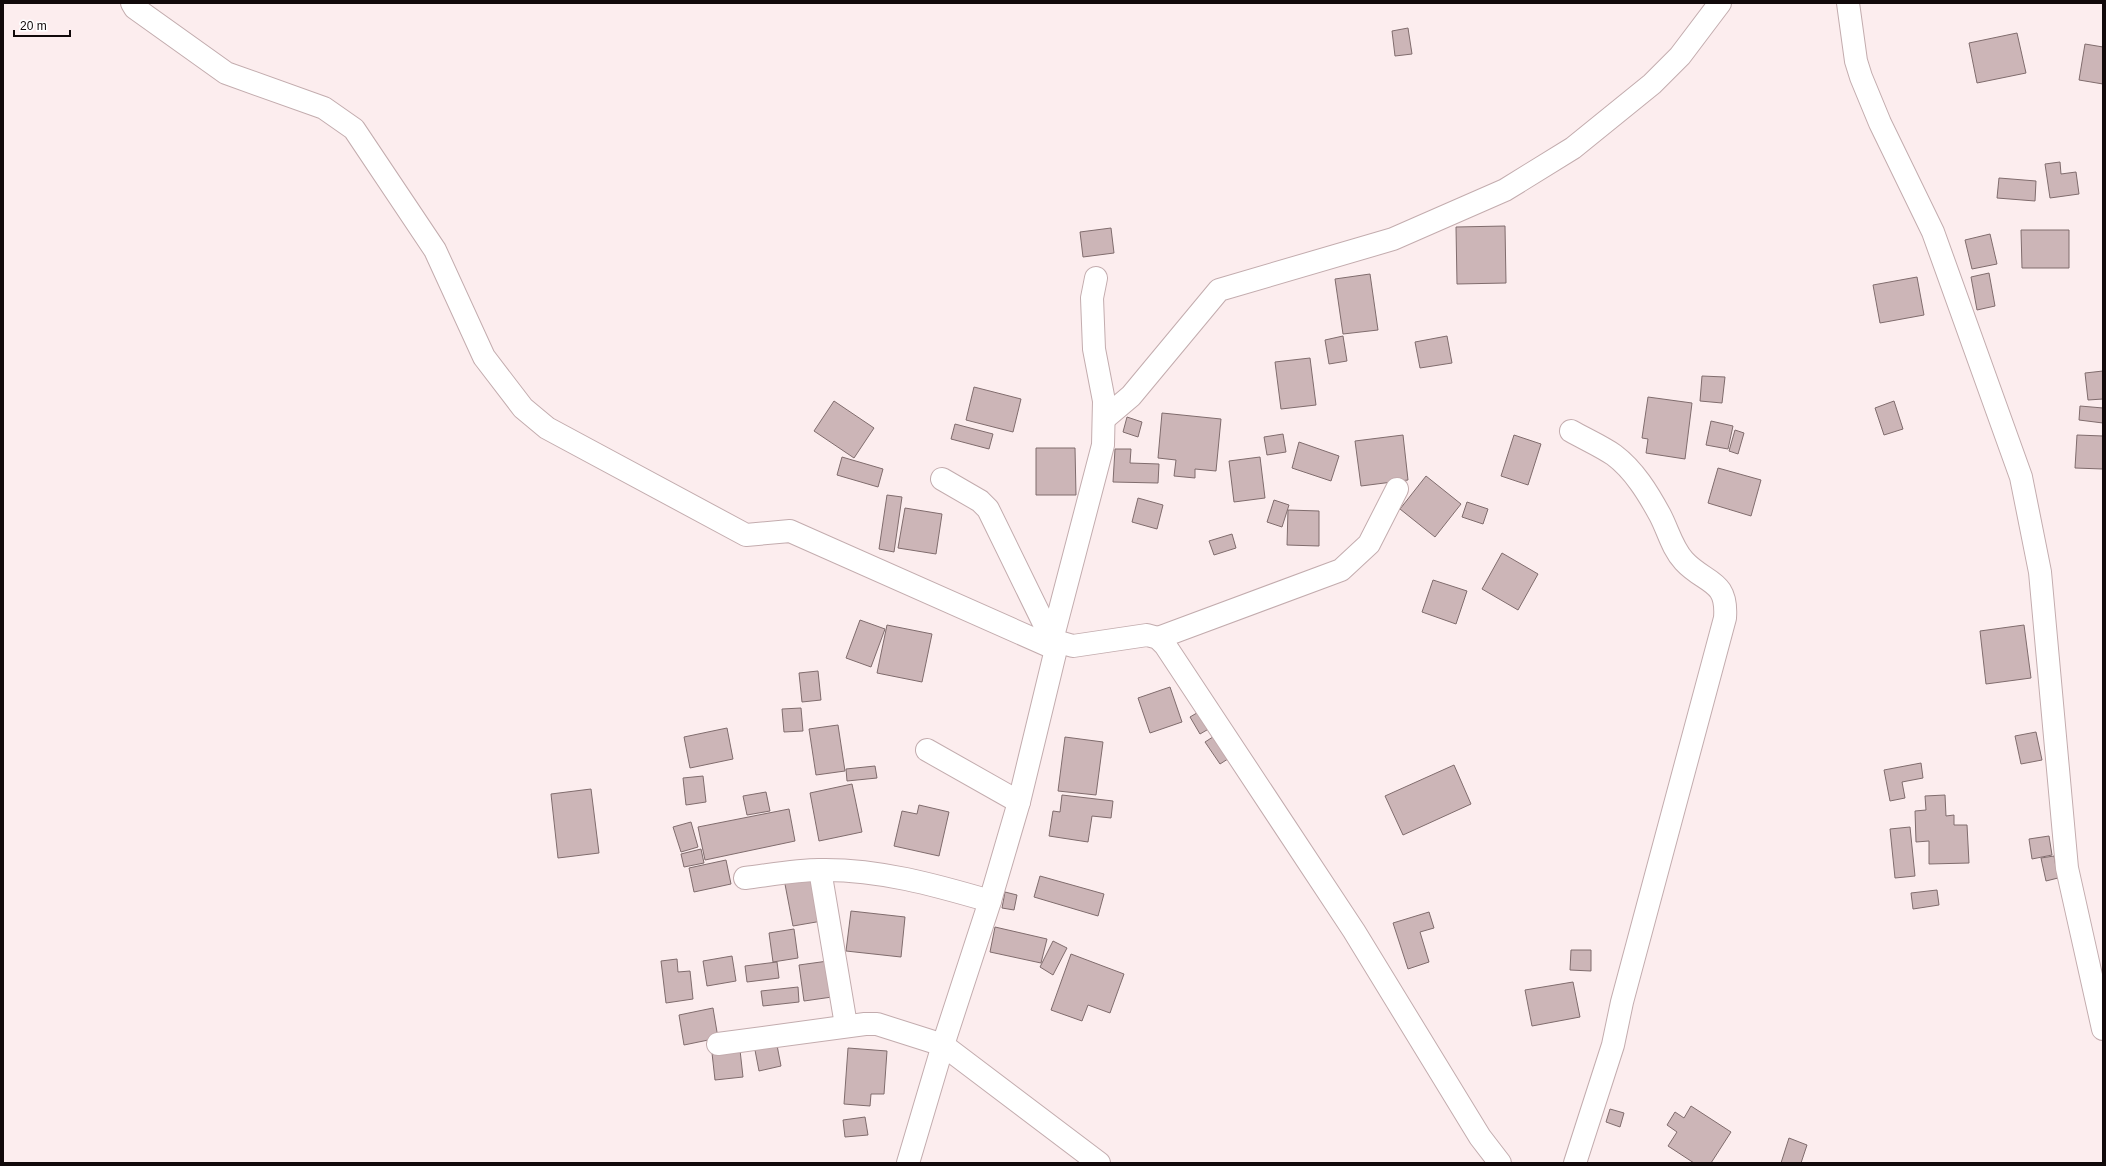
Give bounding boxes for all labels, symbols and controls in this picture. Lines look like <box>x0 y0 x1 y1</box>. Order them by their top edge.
scale bar <box>14 12 70 38</box>
text: 20 m <box>20 19 47 33</box>

